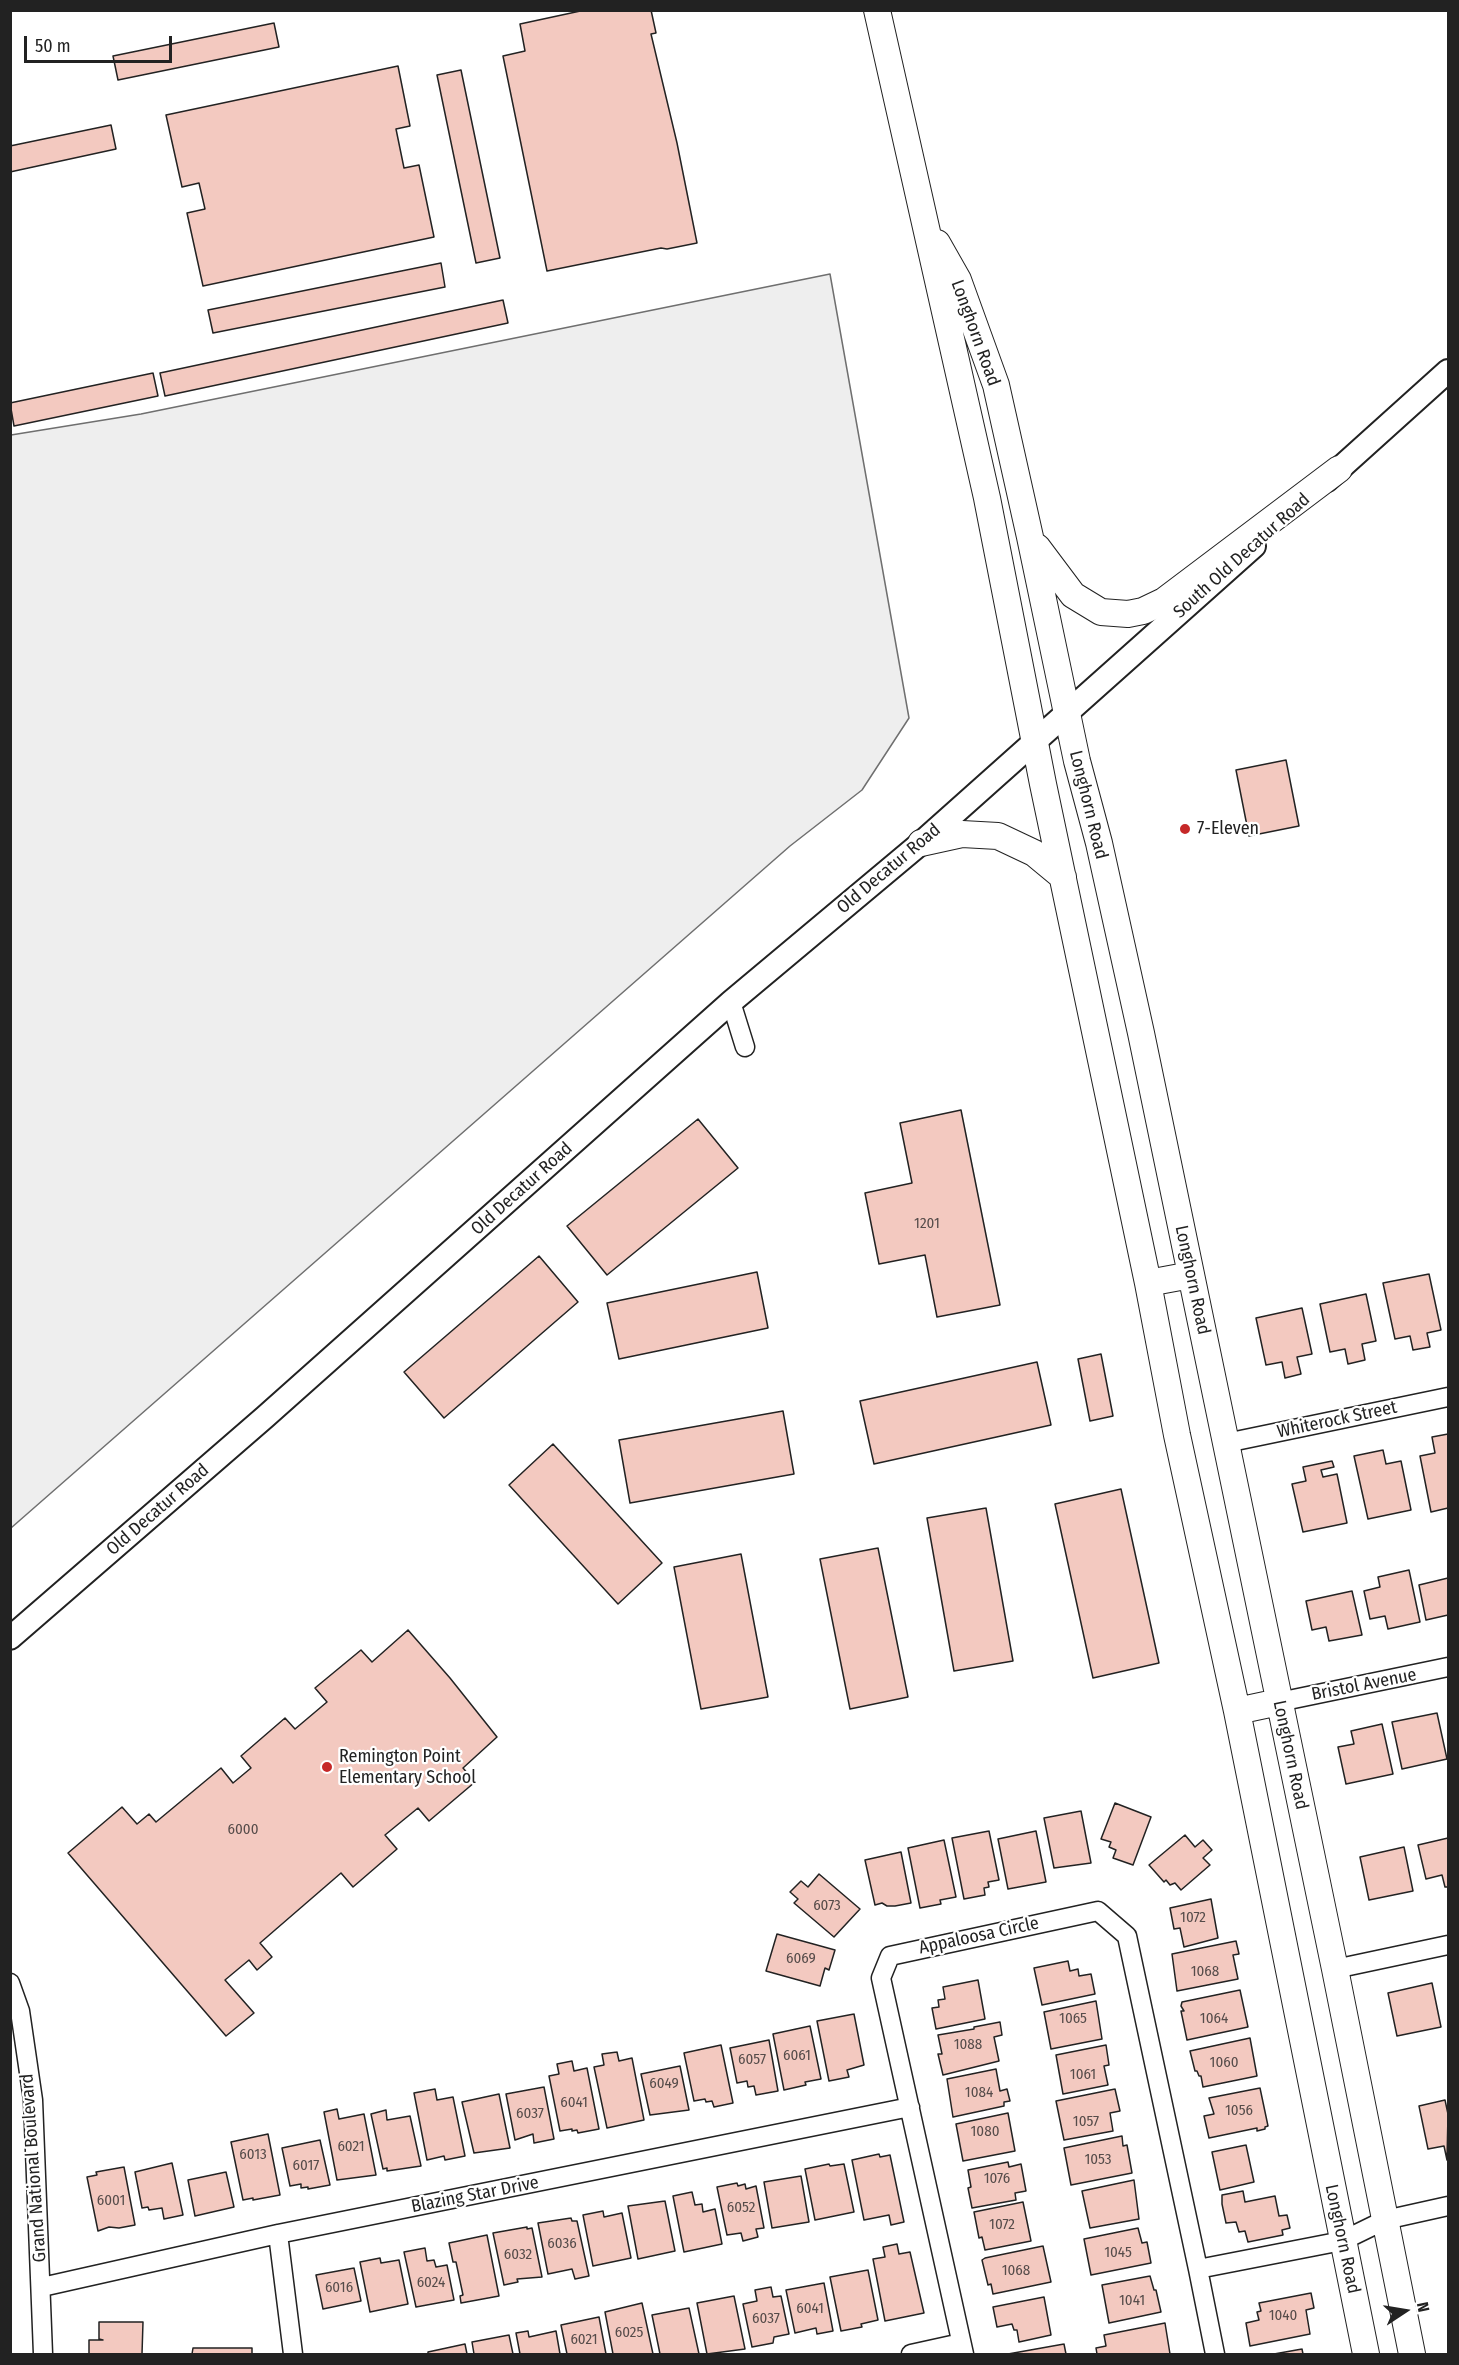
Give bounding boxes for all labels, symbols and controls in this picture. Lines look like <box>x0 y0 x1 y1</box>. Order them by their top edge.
scale bar <box>27 24 176 62</box>
text: 50 m <box>35 35 71 57</box>
street label: Longhorn Road <box>946 277 1004 389</box>
street label: South Old Decatur Road <box>1169 489 1315 623</box>
street label: Longhorn Road <box>1064 748 1112 862</box>
place label: 7-Eleven <box>1197 818 1259 840</box>
street label: Old Decatur Road <box>833 819 945 919</box>
marker: 7-Eleven <box>1178 822 1192 836</box>
street label: Old Decatur Road <box>467 1138 577 1240</box>
house number: 1201 <box>914 1215 940 1233</box>
street label: Longhorn Road <box>1170 1223 1214 1337</box>
street label: Whiterock Street <box>1275 1397 1399 1443</box>
street label: Old Decatur Road <box>102 1460 214 1560</box>
street label: Bristol Avenue <box>1310 1664 1418 1706</box>
street label: Longhorn Road <box>1268 1698 1312 1812</box>
place label: Remington Point Elementary School <box>339 1746 476 1788</box>
marker: Remington Point Elementary School <box>320 1760 334 1774</box>
house number: 6000 <box>228 1821 258 1839</box>
house number: 6073 <box>813 1897 841 1915</box>
house number: 1072 <box>1180 1909 1206 1927</box>
street label: Appaloosa Circle <box>917 1913 1041 1959</box>
house number: 6069 <box>786 1950 816 1968</box>
house number: 1068 <box>1191 1963 1219 1981</box>
house number: 1065 <box>1059 2010 1087 2028</box>
house number: 1064 <box>1200 2010 1228 2028</box>
house number: 1088 <box>954 2036 982 2054</box>
house number: 6061 <box>783 2047 811 2065</box>
house number: 6057 <box>738 2051 766 2069</box>
house number: 1060 <box>1210 2054 1238 2072</box>
house number: 1061 <box>1070 2066 1096 2084</box>
street label: Grand National Boulevard <box>17 2073 51 2263</box>
house number: 6049 <box>649 2075 679 2093</box>
house number: 1084 <box>965 2084 993 2102</box>
house number: 6041 <box>560 2094 588 2112</box>
house number: 1056 <box>1225 2102 1253 2120</box>
house number: 6037 <box>516 2105 544 2123</box>
house number: 1057 <box>1073 2113 1099 2131</box>
house number: 1080 <box>971 2123 999 2141</box>
house number: 6021 <box>337 2138 365 2156</box>
house number: 6013 <box>239 2146 267 2164</box>
house number: 1053 <box>1084 2151 1112 2169</box>
house number: 6017 <box>293 2157 319 2175</box>
house number: 1076 <box>984 2170 1010 2188</box>
street label: Blazing Star Drive <box>409 2172 541 2218</box>
street label: Longhorn Road <box>1320 2182 1364 2296</box>
house number: 6001 <box>97 2192 125 2210</box>
house number: 6052 <box>727 2199 755 2217</box>
house number: 1072 <box>989 2216 1015 2234</box>
house number: 6036 <box>547 2235 577 2253</box>
house number: 1045 <box>1104 2244 1132 2262</box>
house number: 6032 <box>504 2246 532 2264</box>
house number: 1068 <box>1002 2262 1030 2280</box>
house number: 6024 <box>417 2274 445 2292</box>
house number: 6016 <box>325 2279 353 2297</box>
north arrow <box>1375 2281 1435 2341</box>
house number: 1041 <box>1119 2292 1145 2310</box>
house number: 6041 <box>796 2300 824 2318</box>
text: N <box>1413 2300 1433 2314</box>
house number: 1040 <box>1269 2307 1297 2325</box>
house number: 6037 <box>752 2310 780 2328</box>
house number: 6025 <box>615 2324 643 2342</box>
house number: 6021 <box>570 2331 598 2349</box>

